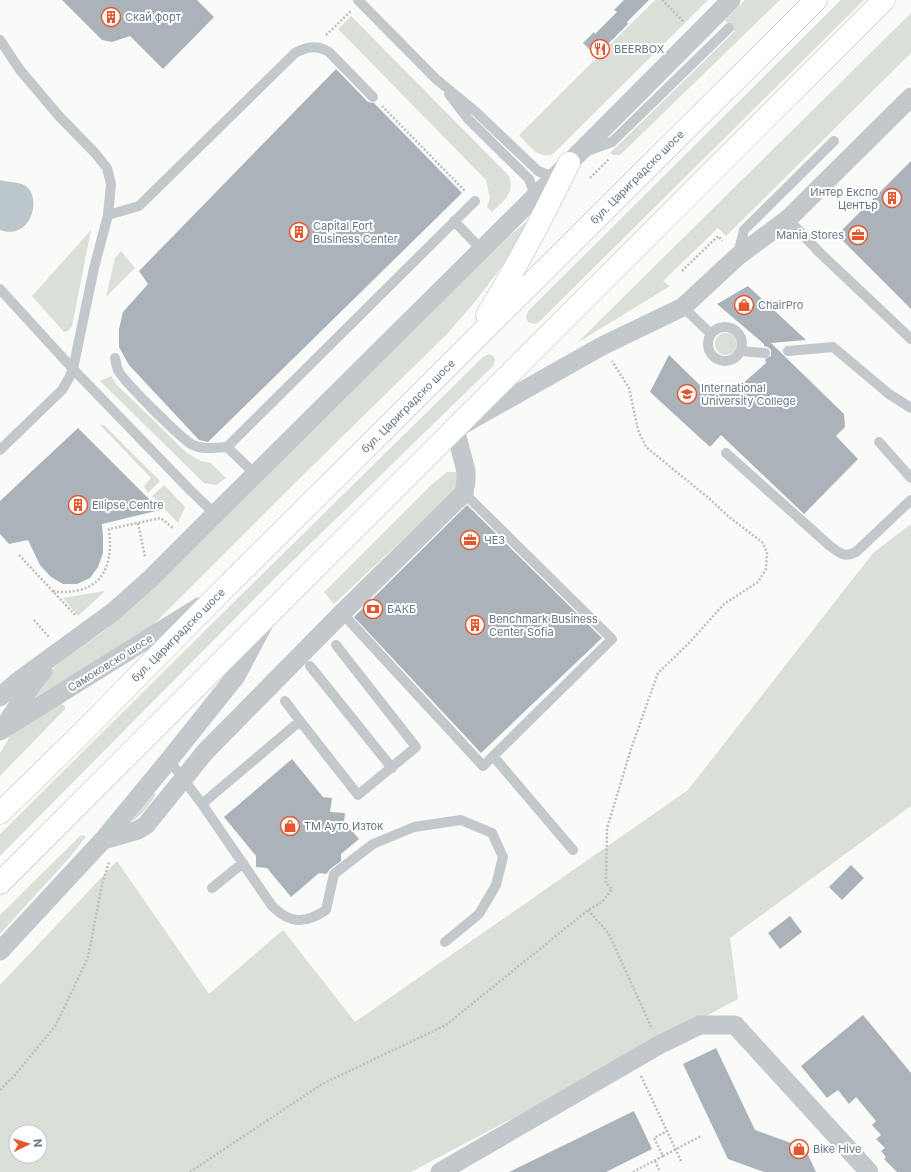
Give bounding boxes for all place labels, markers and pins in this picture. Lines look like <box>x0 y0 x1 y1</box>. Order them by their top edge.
building icon: Скай форт <box>100 6 122 28</box>
place label: Скай форт <box>125 10 182 24</box>
restaurant icon: BEERBOX <box>589 38 611 60</box>
place label: BEERBOX <box>614 42 665 56</box>
place label: Интер Експо Център <box>810 185 878 212</box>
building icon: Интер Експо Център <box>881 187 903 209</box>
place label: Capital Fort Business Center <box>313 219 398 246</box>
building icon: Capital Fort Business Center <box>288 221 310 243</box>
office icon: Mania Stores <box>847 224 869 246</box>
place label: Mania Stores <box>776 228 844 242</box>
shop icon: ChairPro <box>733 294 755 316</box>
place label: ChairPro <box>758 298 804 312</box>
place label: International University College <box>701 381 796 408</box>
school or university icon: International University College <box>676 383 698 405</box>
building icon: Ellipse Centre <box>67 494 89 516</box>
place label: Ellipse Centre <box>92 498 164 512</box>
office icon: ЧЕЗ <box>459 529 481 551</box>
place label: ЧЕЗ <box>484 533 505 547</box>
bank icon: БАКБ <box>362 598 384 620</box>
place label: БАКБ <box>387 602 416 616</box>
place label: Benchmark Business Center Sofia <box>489 612 598 639</box>
building icon: Benchmark Business Center Sofia <box>464 614 486 636</box>
shop icon: ТМ Ауто Изток <box>279 815 301 837</box>
place label: ТМ Ауто Изток <box>304 819 383 833</box>
shop icon: Bike Hive <box>788 1138 810 1160</box>
place label: Bike Hive <box>813 1142 861 1156</box>

